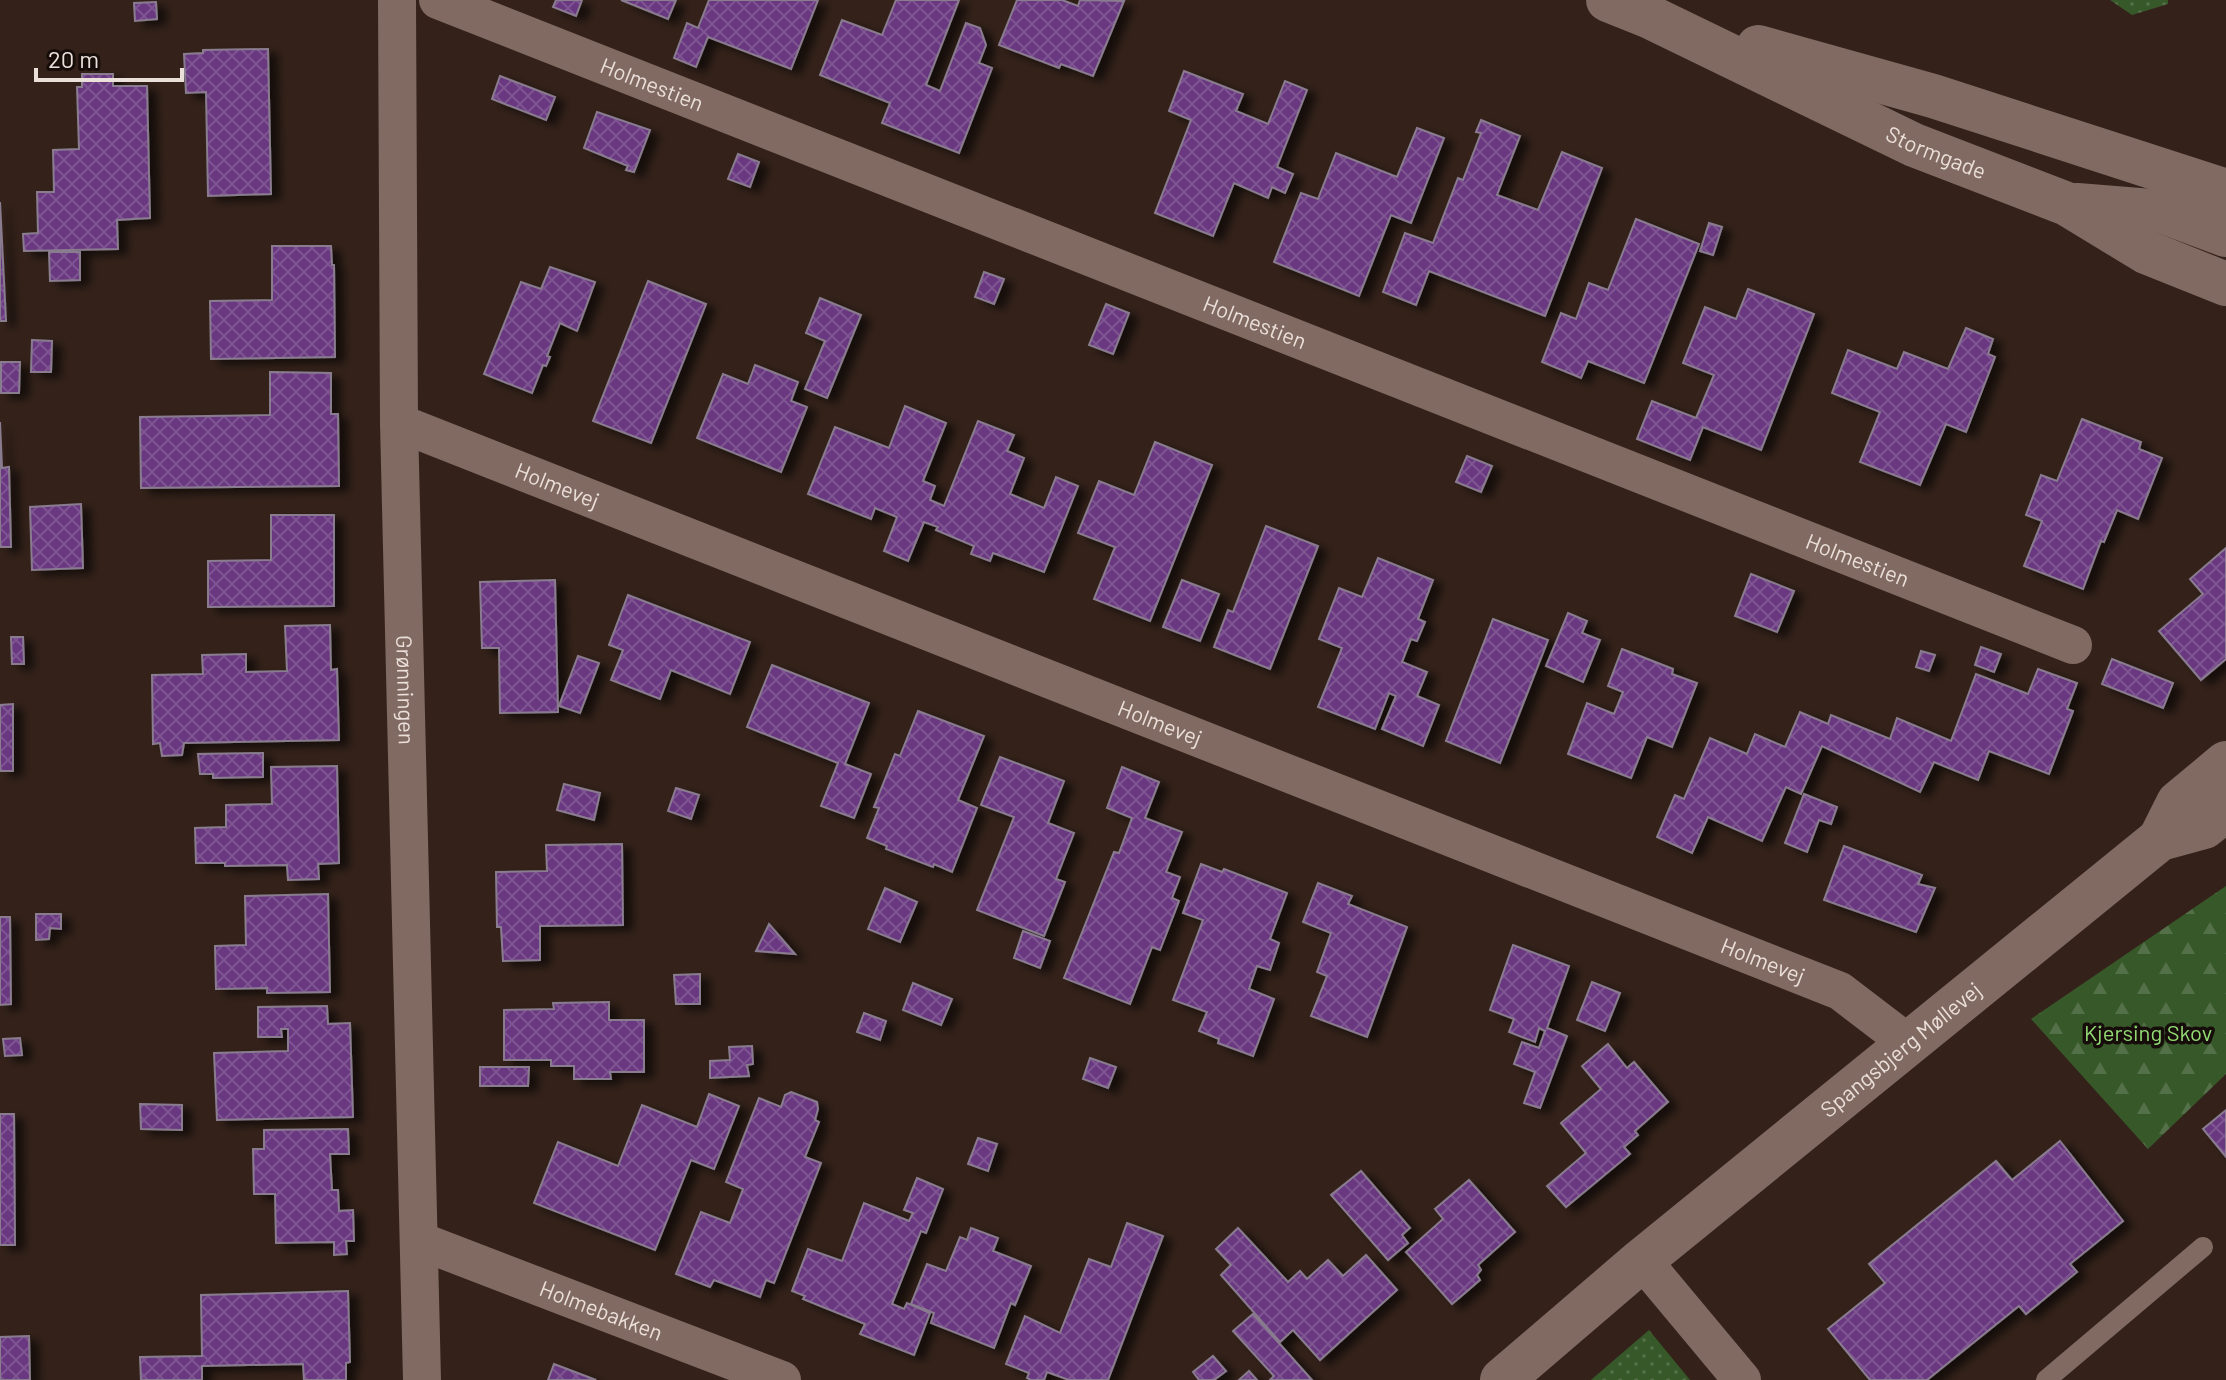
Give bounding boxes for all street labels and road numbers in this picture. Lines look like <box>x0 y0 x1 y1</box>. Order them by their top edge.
street label: Holmestien <box>597 51 708 116</box>
street label: Stormgade <box>1882 120 1990 184</box>
street label: Holmestien <box>1200 289 1310 353</box>
street label: Holmevej <box>512 456 603 513</box>
street label: Holmestien <box>1803 527 1913 591</box>
street label: Grønningen <box>392 635 421 745</box>
street label: Holmevej <box>1115 694 1206 750</box>
street label: Holmevej <box>1717 931 1809 988</box>
street label: Spangsbjerg Møllevej <box>1815 976 1986 1122</box>
street label: Holmebakken <box>536 1274 667 1345</box>

